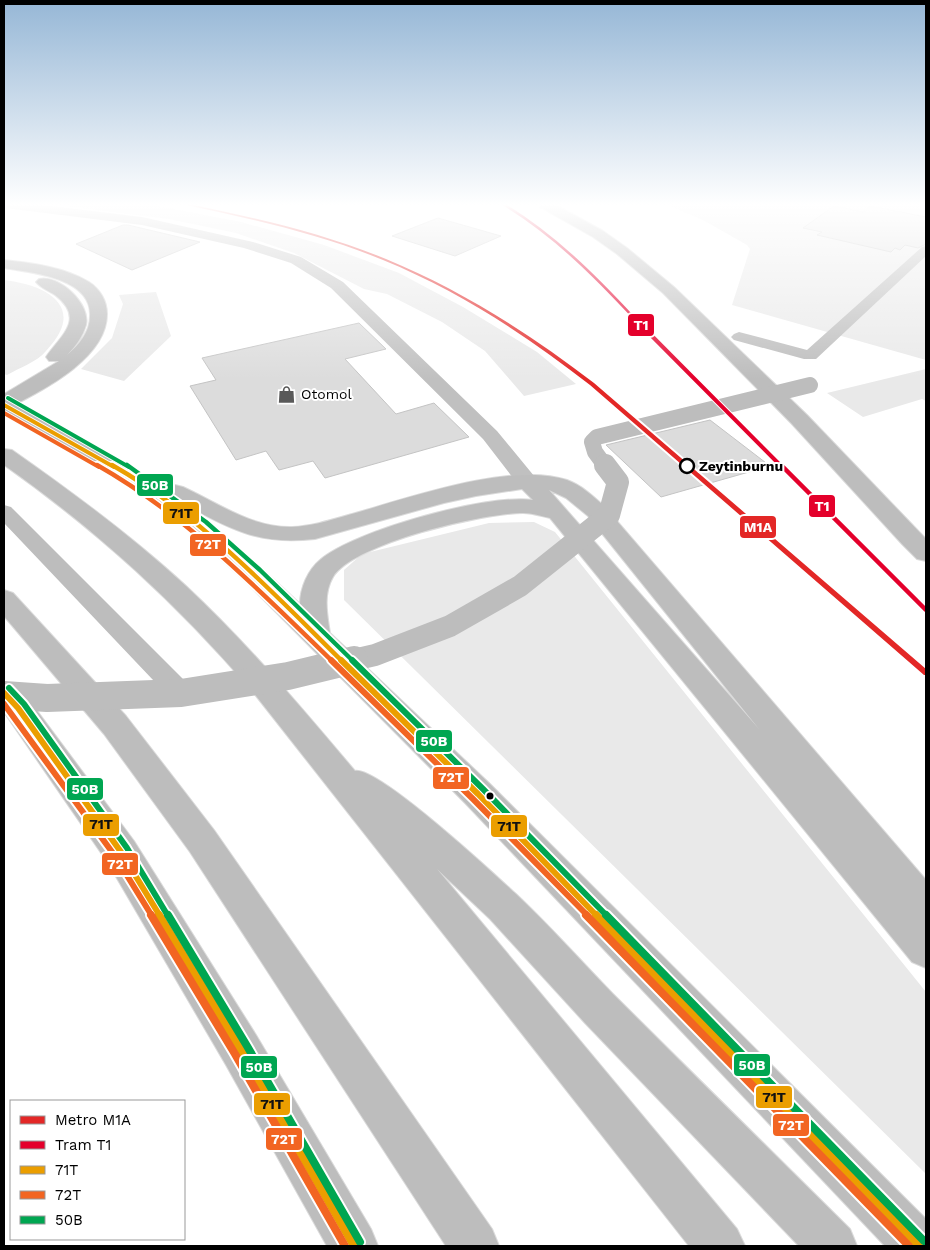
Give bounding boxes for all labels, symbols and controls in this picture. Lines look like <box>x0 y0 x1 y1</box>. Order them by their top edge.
line badge: T1 <box>627 313 655 337</box>
text: T1 <box>633 317 649 333</box>
shop icon: Otomol <box>277 384 297 404</box>
place label: Otomol <box>301 386 352 402</box>
marker: Zeytinburnu <box>679 458 695 474</box>
place label: Zeytinburnu <box>699 458 783 474</box>
line badge: 50B <box>136 473 174 497</box>
text: 50B <box>142 477 169 493</box>
line badge: T1 <box>808 494 836 518</box>
text: T1 <box>814 498 830 514</box>
line badge: 71T <box>162 501 200 525</box>
text: 71T <box>169 505 193 521</box>
line badge: M1A <box>739 515 777 539</box>
text: M1A <box>744 519 773 535</box>
line badge: 72T <box>189 533 227 557</box>
text: 72T <box>195 536 221 552</box>
line badge: 50B <box>415 729 453 753</box>
text: 50B <box>421 733 448 749</box>
line badge: 72T <box>432 766 470 790</box>
text: 72T <box>438 769 464 785</box>
line badge: 50B <box>66 777 104 801</box>
text: 50B <box>72 781 99 797</box>
unlabelled marker <box>485 791 495 801</box>
line badge: 71T <box>82 813 120 837</box>
line badge: 71T <box>490 814 528 838</box>
text: 71T <box>89 816 113 832</box>
text: 71T <box>497 818 521 834</box>
line badge: 72T <box>101 852 139 876</box>
text: 72T <box>107 856 133 872</box>
line badge: 50B <box>733 1053 771 1077</box>
line badge: 50B <box>240 1055 278 1079</box>
text: 50B <box>739 1057 766 1073</box>
text: 50B <box>246 1059 273 1075</box>
line badge: 71T <box>755 1085 793 1109</box>
text: 71T <box>762 1089 786 1105</box>
line badge: 71T <box>253 1092 291 1116</box>
text: 71T <box>260 1096 284 1112</box>
legend <box>10 1100 185 1240</box>
text: Metro M1A <box>55 1111 131 1129</box>
line badge: 72T <box>772 1113 810 1137</box>
text: 72T <box>778 1117 804 1133</box>
line badge: 72T <box>265 1127 303 1151</box>
text: 72T <box>271 1131 297 1147</box>
text: Tram T1 <box>55 1136 111 1154</box>
text: 71T <box>55 1161 78 1179</box>
text: 72T <box>55 1186 81 1204</box>
text: 50B <box>55 1211 83 1229</box>

